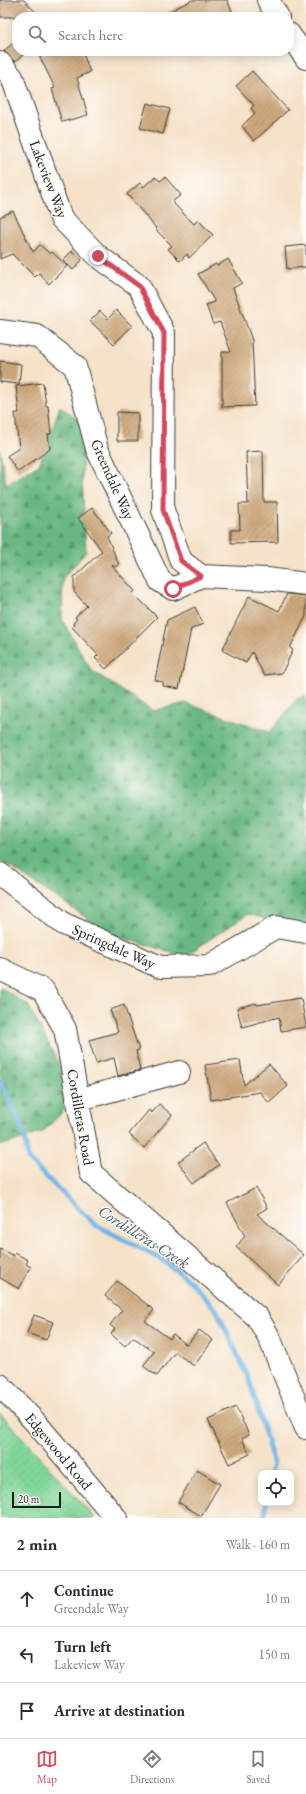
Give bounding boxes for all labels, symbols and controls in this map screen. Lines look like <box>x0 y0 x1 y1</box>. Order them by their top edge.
search box <box>12 12 294 56</box>
icon: search <box>26 23 48 45</box>
text: Search here <box>58 25 123 44</box>
street label: Lakeview Way <box>25 137 73 221</box>
route end <box>89 247 107 265</box>
street label: Greendale Way <box>87 436 139 523</box>
route start <box>164 580 182 598</box>
street label: Springdale Way <box>70 919 159 973</box>
street label: Cordilleras Road <box>63 1067 99 1167</box>
water label: Cordilleras Creek <box>94 1201 194 1274</box>
street label: Edgewood Road <box>21 1409 97 1494</box>
map controls <box>258 1470 294 1506</box>
button: locate <box>258 1470 294 1506</box>
scale bar <box>12 1490 61 1509</box>
text: 20 m <box>18 1492 39 1506</box>
text: 2 min <box>16 1533 57 1555</box>
text: Walk · 160 m <box>226 1536 290 1553</box>
text: Continue <box>54 1581 114 1600</box>
icon: ahead <box>16 1588 38 1610</box>
text: 10 m <box>265 1590 290 1607</box>
text: Greendale Way <box>54 1600 129 1617</box>
text: Turn left <box>54 1637 111 1656</box>
icon: left <box>16 1644 38 1666</box>
text: 150 m <box>259 1646 290 1663</box>
text: Lakeview Way <box>54 1656 125 1673</box>
icon: arrive <box>16 1700 38 1722</box>
text: Arrive at destination <box>54 1701 185 1720</box>
tab: Map <box>36 1748 58 1786</box>
tab: Directions <box>130 1748 174 1786</box>
tab: Saved <box>246 1748 270 1786</box>

